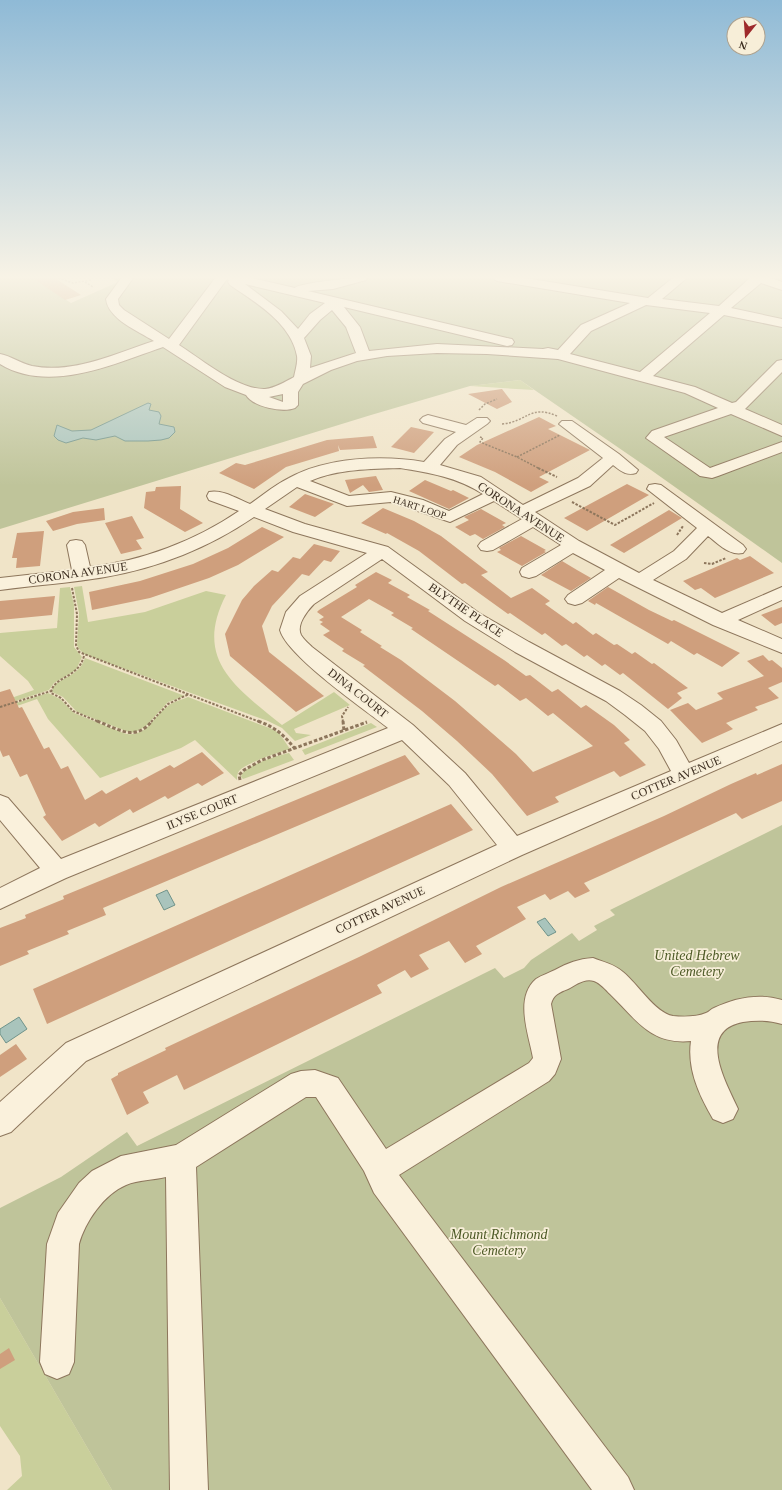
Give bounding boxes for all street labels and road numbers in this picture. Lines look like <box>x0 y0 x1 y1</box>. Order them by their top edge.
street label: CORONA AVENUE <box>475 479 567 545</box>
street label: HART LOOP <box>392 494 448 521</box>
street label: CORONA AVENUE <box>27 559 129 587</box>
street label: BLYTHE PLACE <box>426 580 506 640</box>
street label: DINA COURT <box>325 665 391 721</box>
street label: COTTER AVENUE <box>629 753 723 803</box>
street label: ILYSE COURT <box>164 791 240 833</box>
street label: COTTER AVENUE <box>333 883 427 937</box>

